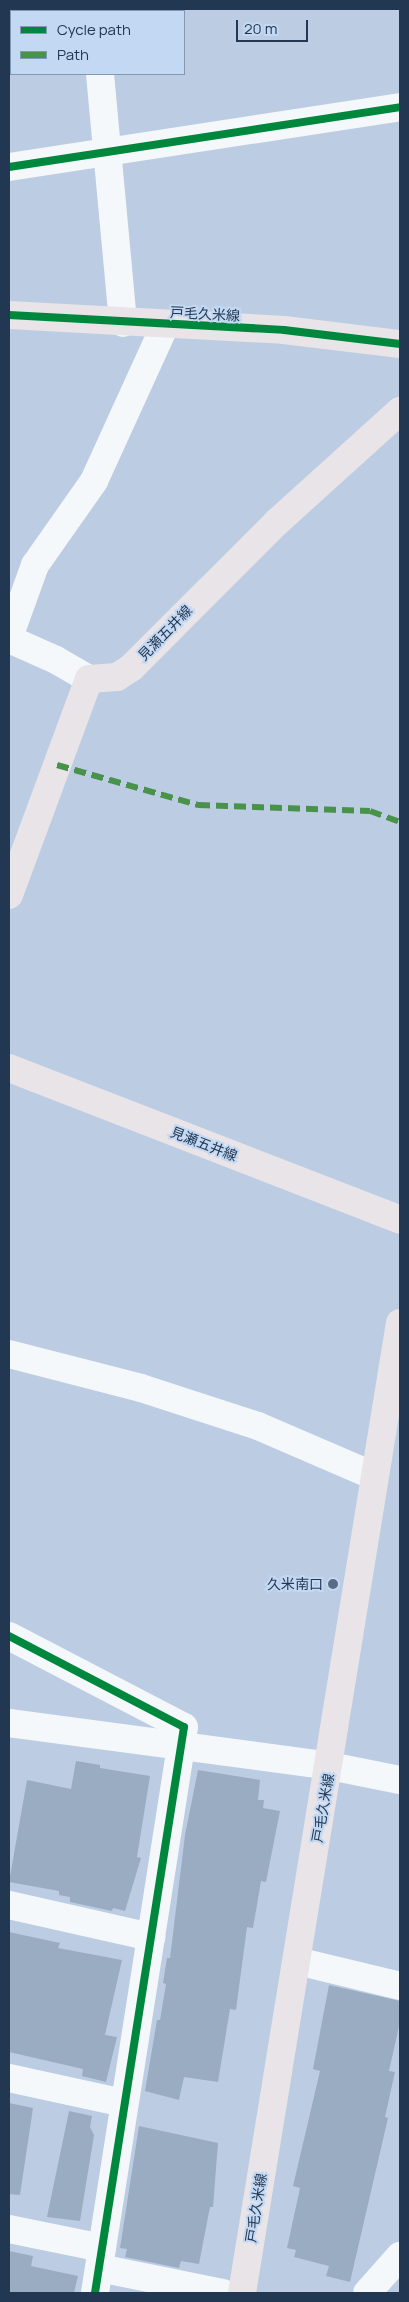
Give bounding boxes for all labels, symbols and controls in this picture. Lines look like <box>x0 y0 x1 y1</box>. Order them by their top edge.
legend <box>10 10 185 75</box>
scale bar <box>239 10 312 42</box>
text: 20 m <box>244 18 277 39</box>
text: Cycle path <box>57 19 131 40</box>
text: Path <box>57 44 89 65</box>
street label: 戸毛久米線 <box>170 304 240 324</box>
street label: 見瀬五井線 <box>135 602 195 664</box>
street label: 見瀬五井線 <box>168 1124 240 1164</box>
place label: 久米南口 <box>267 1576 323 1592</box>
marker: 久米南口 <box>327 1578 339 1590</box>
street label: 戸毛久米線 <box>309 1772 337 1844</box>
street label: 戸毛久米線 <box>242 2172 270 2244</box>

